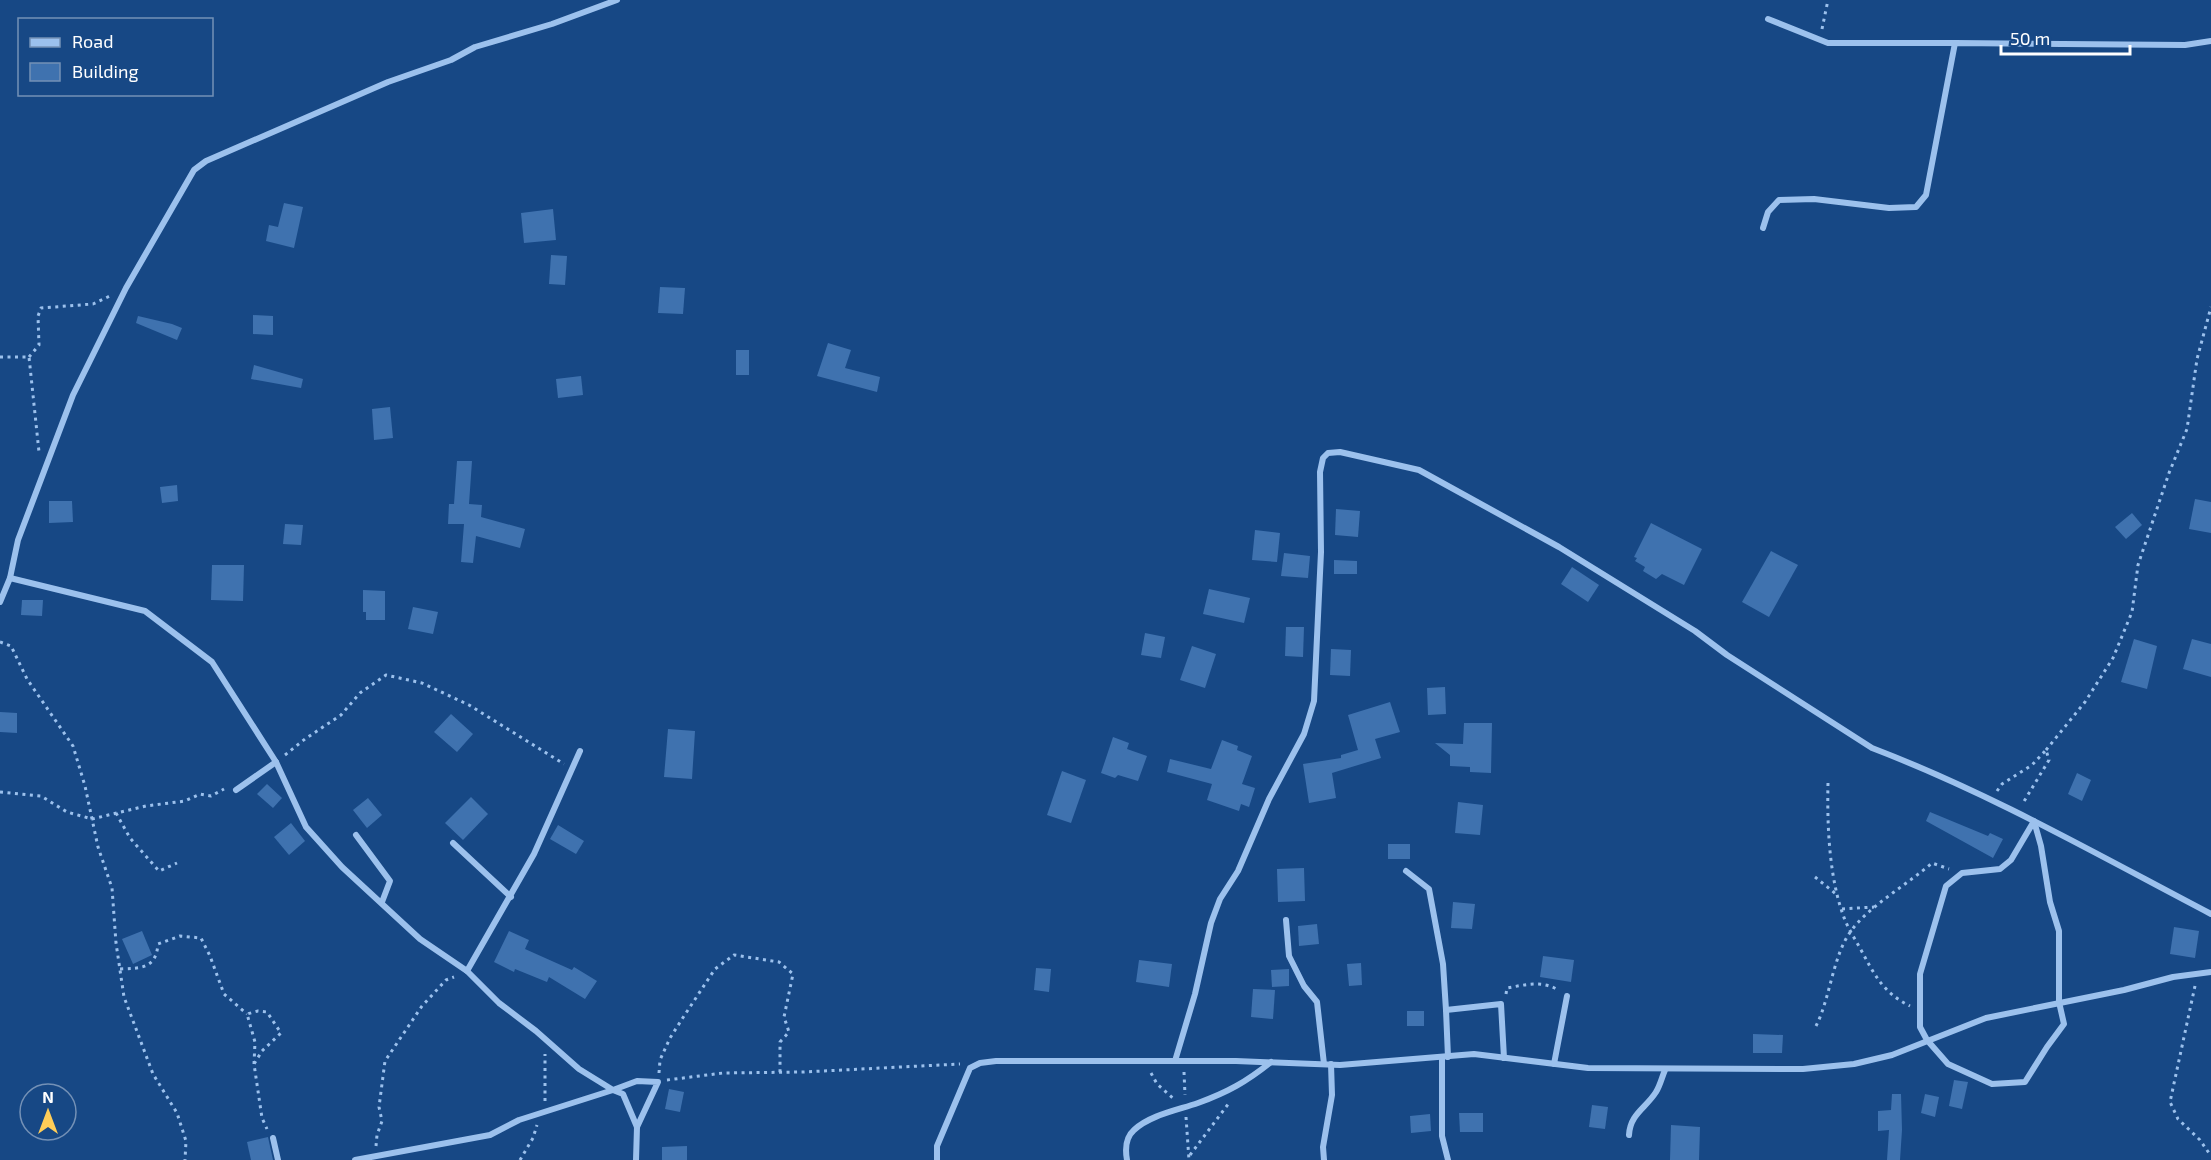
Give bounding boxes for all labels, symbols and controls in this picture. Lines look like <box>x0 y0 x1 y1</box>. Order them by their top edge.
legend <box>18 18 213 96</box>
scale bar <box>2001 18 2130 56</box>
text: 50 m <box>2010 27 2050 49</box>
text: Road <box>72 30 113 52</box>
text: Building <box>72 60 139 82</box>
north arrow <box>18 1082 78 1142</box>
text: N <box>42 1087 54 1106</box>

